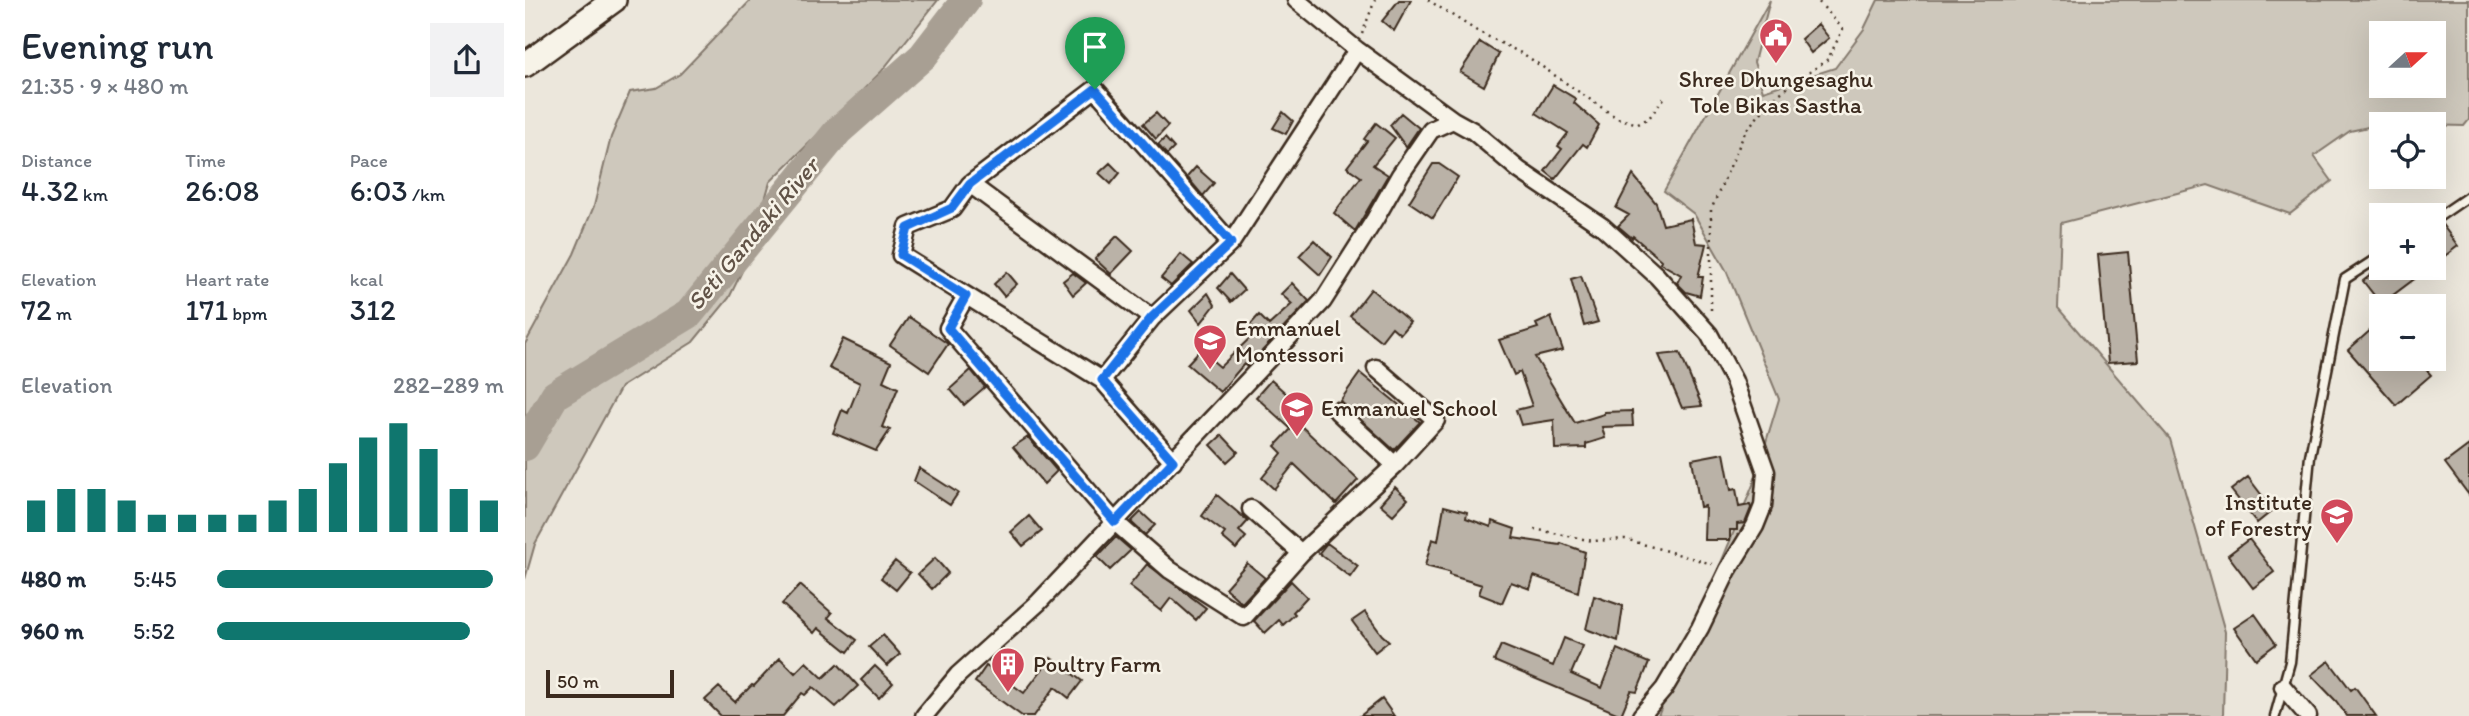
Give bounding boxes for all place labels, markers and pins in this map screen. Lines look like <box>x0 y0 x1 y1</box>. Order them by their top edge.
public building icon: Shree Dhungesaghu Tole Bikas Sastha <box>1757 16 1795 65</box>
pin <box>1065 17 1125 89</box>
place label: Shree Dhungesaghu Tole Bikas Sastha <box>1679 65 1873 119</box>
place label: Emmanuel Montessori <box>1235 314 1344 368</box>
school or university icon: Emmanuel Montessori <box>1191 322 1229 371</box>
school or university icon: Emmanuel School <box>1278 389 1316 438</box>
place label: Emmanuel School <box>1321 394 1498 422</box>
place label: Institute of Forestry <box>2205 488 2312 542</box>
school or university icon: Institute of Forestry <box>2318 496 2356 545</box>
building icon: Poultry Farm <box>989 645 1027 694</box>
place label: Poultry Farm <box>1033 650 1161 678</box>

